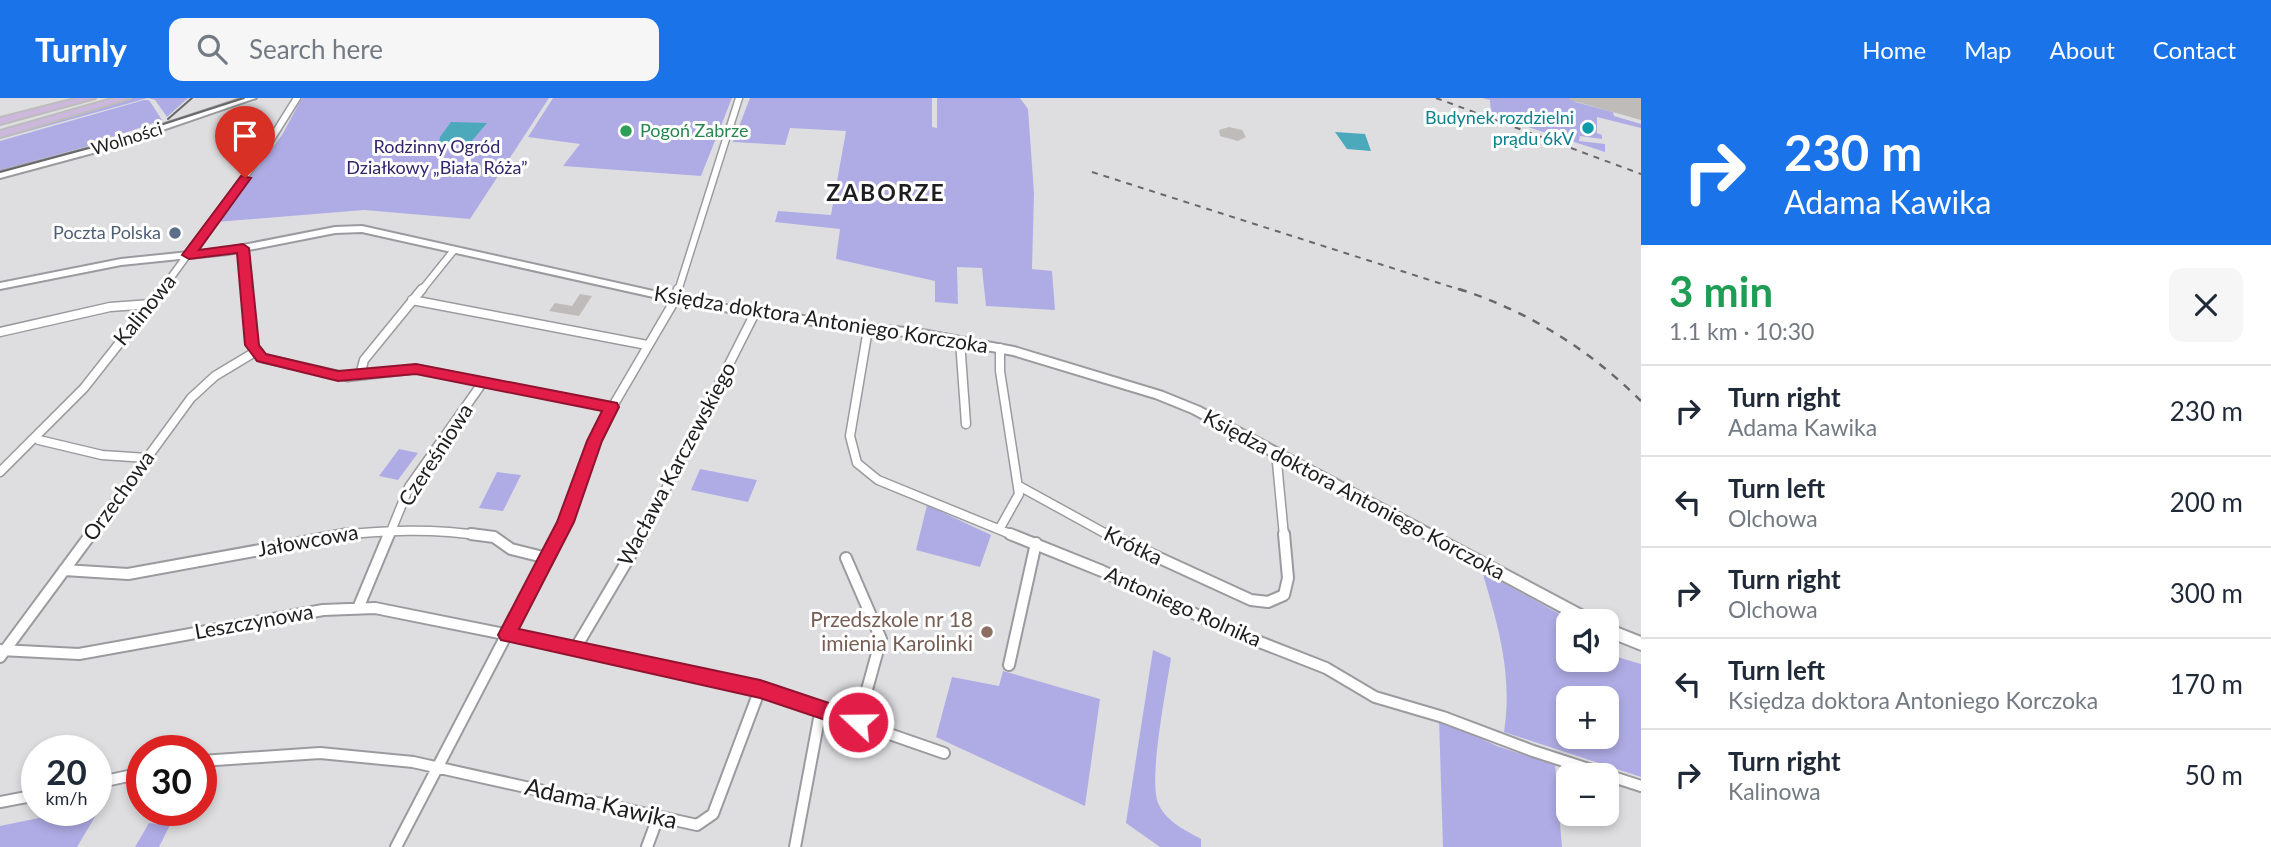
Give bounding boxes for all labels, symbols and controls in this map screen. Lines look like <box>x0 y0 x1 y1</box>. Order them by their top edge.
search box <box>169 18 659 81</box>
text: Turnly <box>35 29 127 69</box>
icon: search <box>193 30 231 68</box>
text: Search here <box>249 33 383 65</box>
text: Home <box>1862 35 1926 64</box>
text: Map <box>1964 35 2012 64</box>
text: About <box>2050 35 2115 64</box>
text: Contact <box>2153 35 2236 64</box>
pin <box>215 106 275 178</box>
place label: Budynek rozdzielni prądu 6kV <box>1425 106 1575 149</box>
street label: Wolności <box>89 117 165 159</box>
icon: arrive <box>226 117 264 155</box>
place label: Pogoń Zabrze <box>640 119 748 141</box>
marker: Budynek rozdzielni prądu 6kV <box>1580 120 1596 136</box>
marker: Pogoń Zabrze <box>618 123 634 139</box>
text: 230 m <box>1784 123 1922 181</box>
icon: right <box>1669 126 1760 217</box>
park label: Rodzinny Ogród Działkowy „Biała Róża” <box>346 135 528 178</box>
district label: ZABORZE <box>826 178 946 206</box>
text: Adama Kawika <box>1784 182 1991 221</box>
place label: Poczta Polska <box>53 221 161 243</box>
marker: Poczta Polska <box>167 225 183 241</box>
text: 3 min <box>1669 266 1773 316</box>
street label: Kalinowa <box>108 268 180 350</box>
button: close <box>2169 268 2243 342</box>
street label: Księdza doktora Antoniego Korczoka <box>652 280 990 357</box>
text: 1.1 km · 10:30 <box>1669 317 1814 345</box>
street label: Wacława Karczewskiego <box>611 357 740 569</box>
text: Turn right <box>1728 381 1841 413</box>
icon: right <box>1669 392 1707 430</box>
text: 230 m <box>2170 395 2243 427</box>
street label: Czereśniowa <box>392 398 477 510</box>
street label: Księdza doktora Antoniego Korczoka <box>1200 403 1510 584</box>
text: Adama Kawika <box>1728 413 1877 441</box>
street label: Orzechowa <box>77 445 159 545</box>
text: Turn left <box>1728 472 1825 504</box>
icon: left <box>1669 483 1707 521</box>
text: 200 m <box>2170 486 2243 518</box>
text: Olchowa <box>1728 504 1818 532</box>
street label: Jałowcowa <box>255 518 360 561</box>
street label: Krótka <box>1101 520 1167 569</box>
street label: Antoniego Rolnika <box>1102 560 1266 651</box>
text: Turn right <box>1728 563 1841 595</box>
icon: right <box>1669 574 1707 612</box>
text: 300 m <box>2170 577 2243 609</box>
text: Olchowa <box>1728 595 1818 623</box>
street label: Leszczynowa <box>192 598 315 643</box>
place label: Przedszkole nr 18 imienia Karolinki <box>810 606 973 655</box>
map controls <box>1556 609 1619 826</box>
button: sound <box>1556 609 1619 672</box>
marker: Przedszkole nr 18 imienia Karolinki <box>979 624 995 640</box>
text: Turn left <box>1728 654 1825 686</box>
icon: left <box>1669 665 1707 703</box>
text: 170 m <box>2170 668 2243 700</box>
position arrow <box>821 685 895 759</box>
button: + <box>1556 686 1619 749</box>
text: Księdza doktora Antoniego Korczoka <box>1728 686 2098 714</box>
speed limit sign: 30 <box>126 735 217 826</box>
text: Turn right <box>1728 745 1841 777</box>
text: 20 <box>46 750 87 792</box>
icon: right <box>1669 756 1707 794</box>
text: 50 m <box>2185 759 2243 791</box>
button: − <box>1556 763 1619 826</box>
street label: Adama Kawika <box>522 771 680 834</box>
text: Kalinowa <box>1728 777 1821 805</box>
text: km/h <box>45 787 88 809</box>

